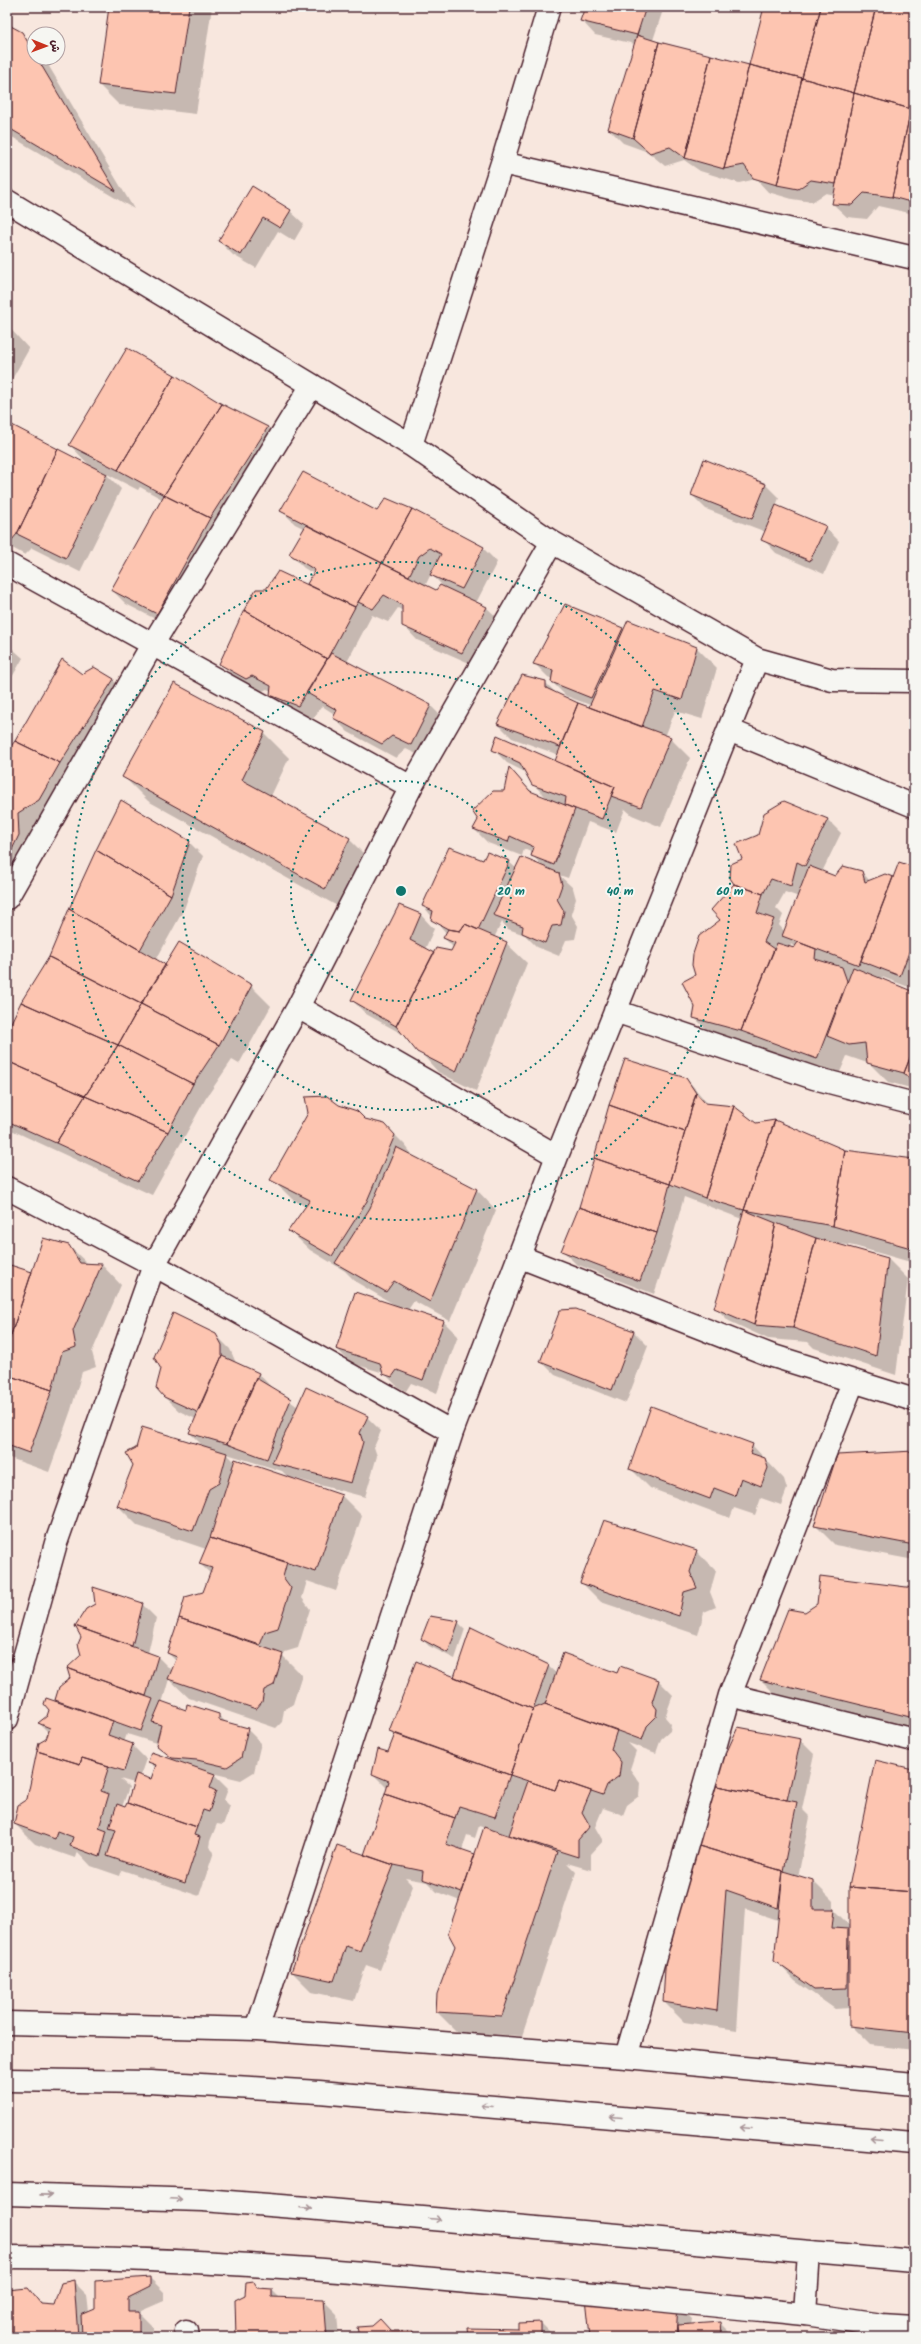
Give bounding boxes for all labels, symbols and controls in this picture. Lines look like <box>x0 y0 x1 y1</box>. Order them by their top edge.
north arrow <box>26 26 66 66</box>
text: ش <box>46 40 64 52</box>
text: 20 m <box>497 882 525 901</box>
text: 40 m <box>606 882 634 901</box>
text: 60 m <box>716 882 744 901</box>
centre of rings <box>394 884 408 898</box>
one-way arrow <box>481 2102 494 2109</box>
one-way arrow <box>610 2113 623 2121</box>
one-way arrow <box>740 2125 753 2132</box>
one-way arrow <box>869 2136 882 2143</box>
one-way arrow <box>39 2191 52 2199</box>
one-way arrow <box>169 2196 182 2203</box>
one-way arrow <box>299 2204 312 2211</box>
one-way arrow <box>428 2215 441 2223</box>

